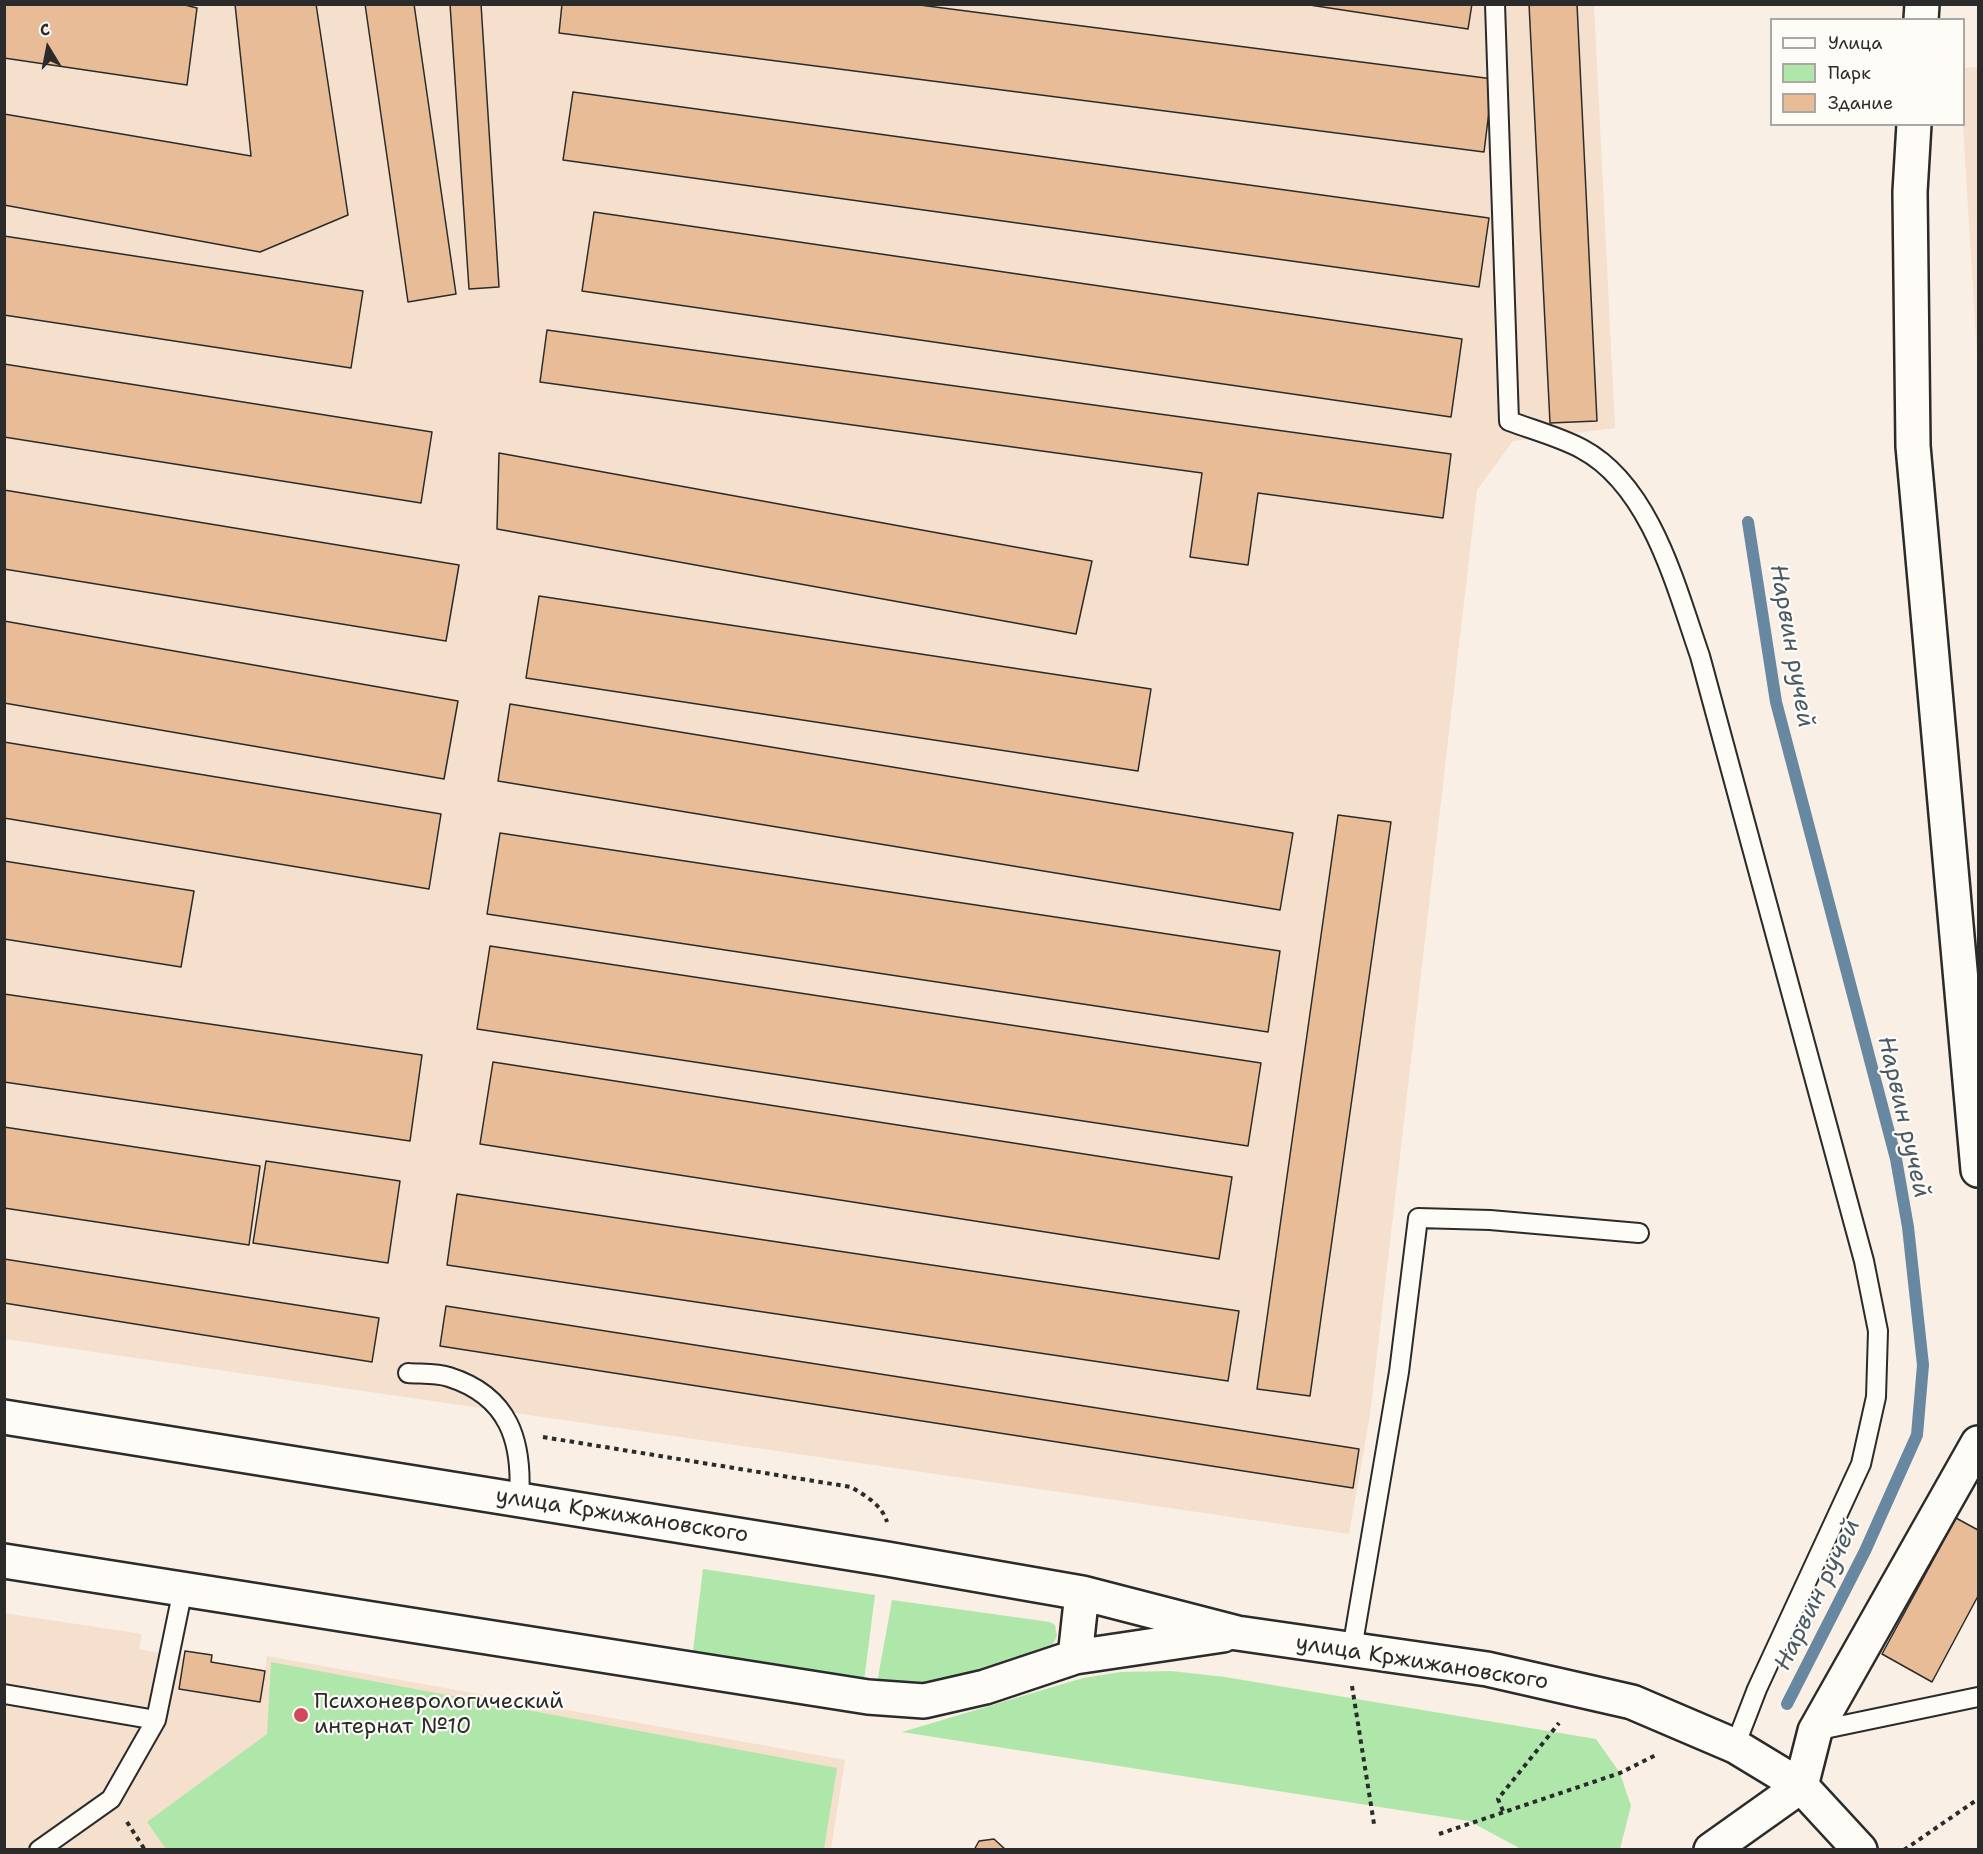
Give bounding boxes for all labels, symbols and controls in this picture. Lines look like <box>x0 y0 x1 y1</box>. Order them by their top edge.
north arrow <box>18 18 78 78</box>
legend <box>1770 18 1965 126</box>
text: С <box>38 19 51 41</box>
text: Улица <box>1828 31 1882 55</box>
text: Парк <box>1828 61 1871 85</box>
text: Здание <box>1828 91 1893 115</box>
water label: Нарвин ручей <box>1762 562 1820 730</box>
water label: Нарвин ручей <box>1870 1033 1936 1201</box>
street label: улица Кржижановского <box>494 1483 750 1549</box>
water label: Нарвин ручей <box>1769 1514 1867 1676</box>
street label: улица Кржижановского <box>1294 1630 1550 1696</box>
place label: Психоневрологический интернат №10 <box>314 1689 564 1741</box>
marker: Психоневрологический интернат №10 <box>292 1706 310 1724</box>

